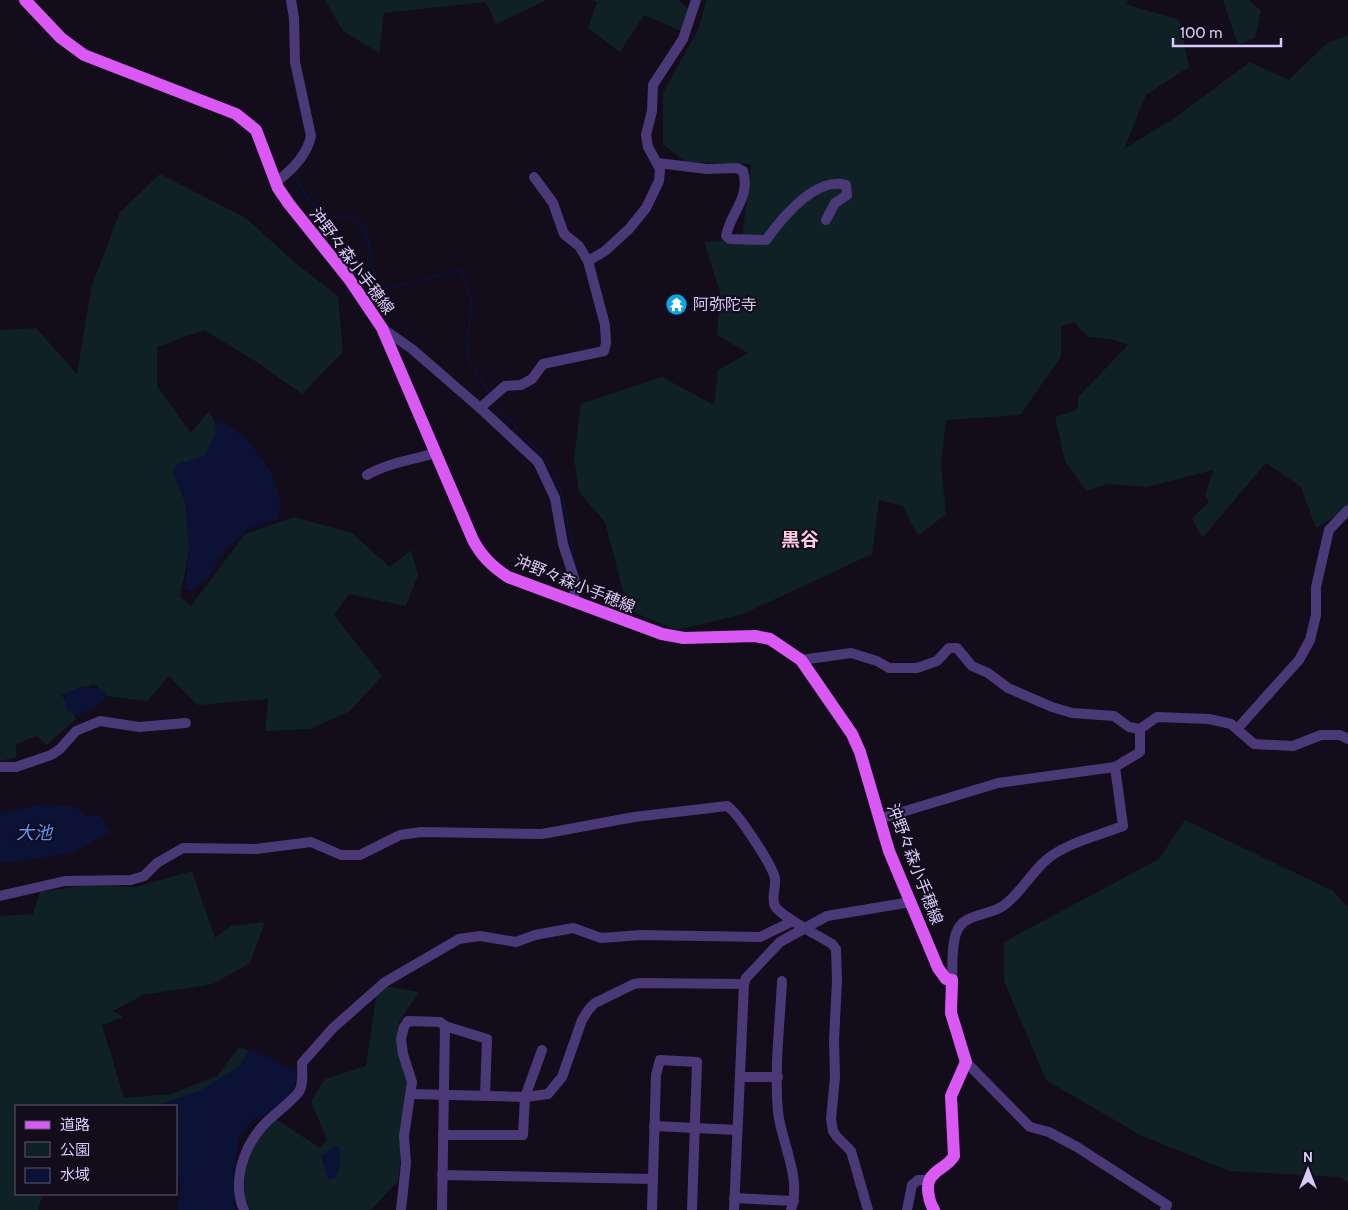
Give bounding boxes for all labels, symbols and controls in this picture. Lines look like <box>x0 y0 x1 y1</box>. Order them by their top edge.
scale bar <box>1173 15 1280 47</box>
text: 100 m <box>1180 24 1222 42</box>
street label: 沖野々森小手穂線 <box>306 204 398 318</box>
temple icon: 阿弥陀寺 <box>665 292 689 316</box>
place label: 阿弥陀寺 <box>693 295 757 314</box>
district label: 黒谷 <box>781 528 819 551</box>
street label: 沖野々森小手穂線 <box>512 551 638 617</box>
street label: 沖野々森小手穂線 <box>883 801 947 927</box>
water label: 大池 <box>16 822 54 844</box>
legend <box>15 1105 178 1195</box>
text: 道路 <box>60 1116 90 1134</box>
text: 公園 <box>60 1141 90 1159</box>
north arrow <box>1283 1145 1333 1195</box>
text: N <box>1303 1148 1313 1166</box>
text: 水域 <box>60 1166 90 1184</box>

